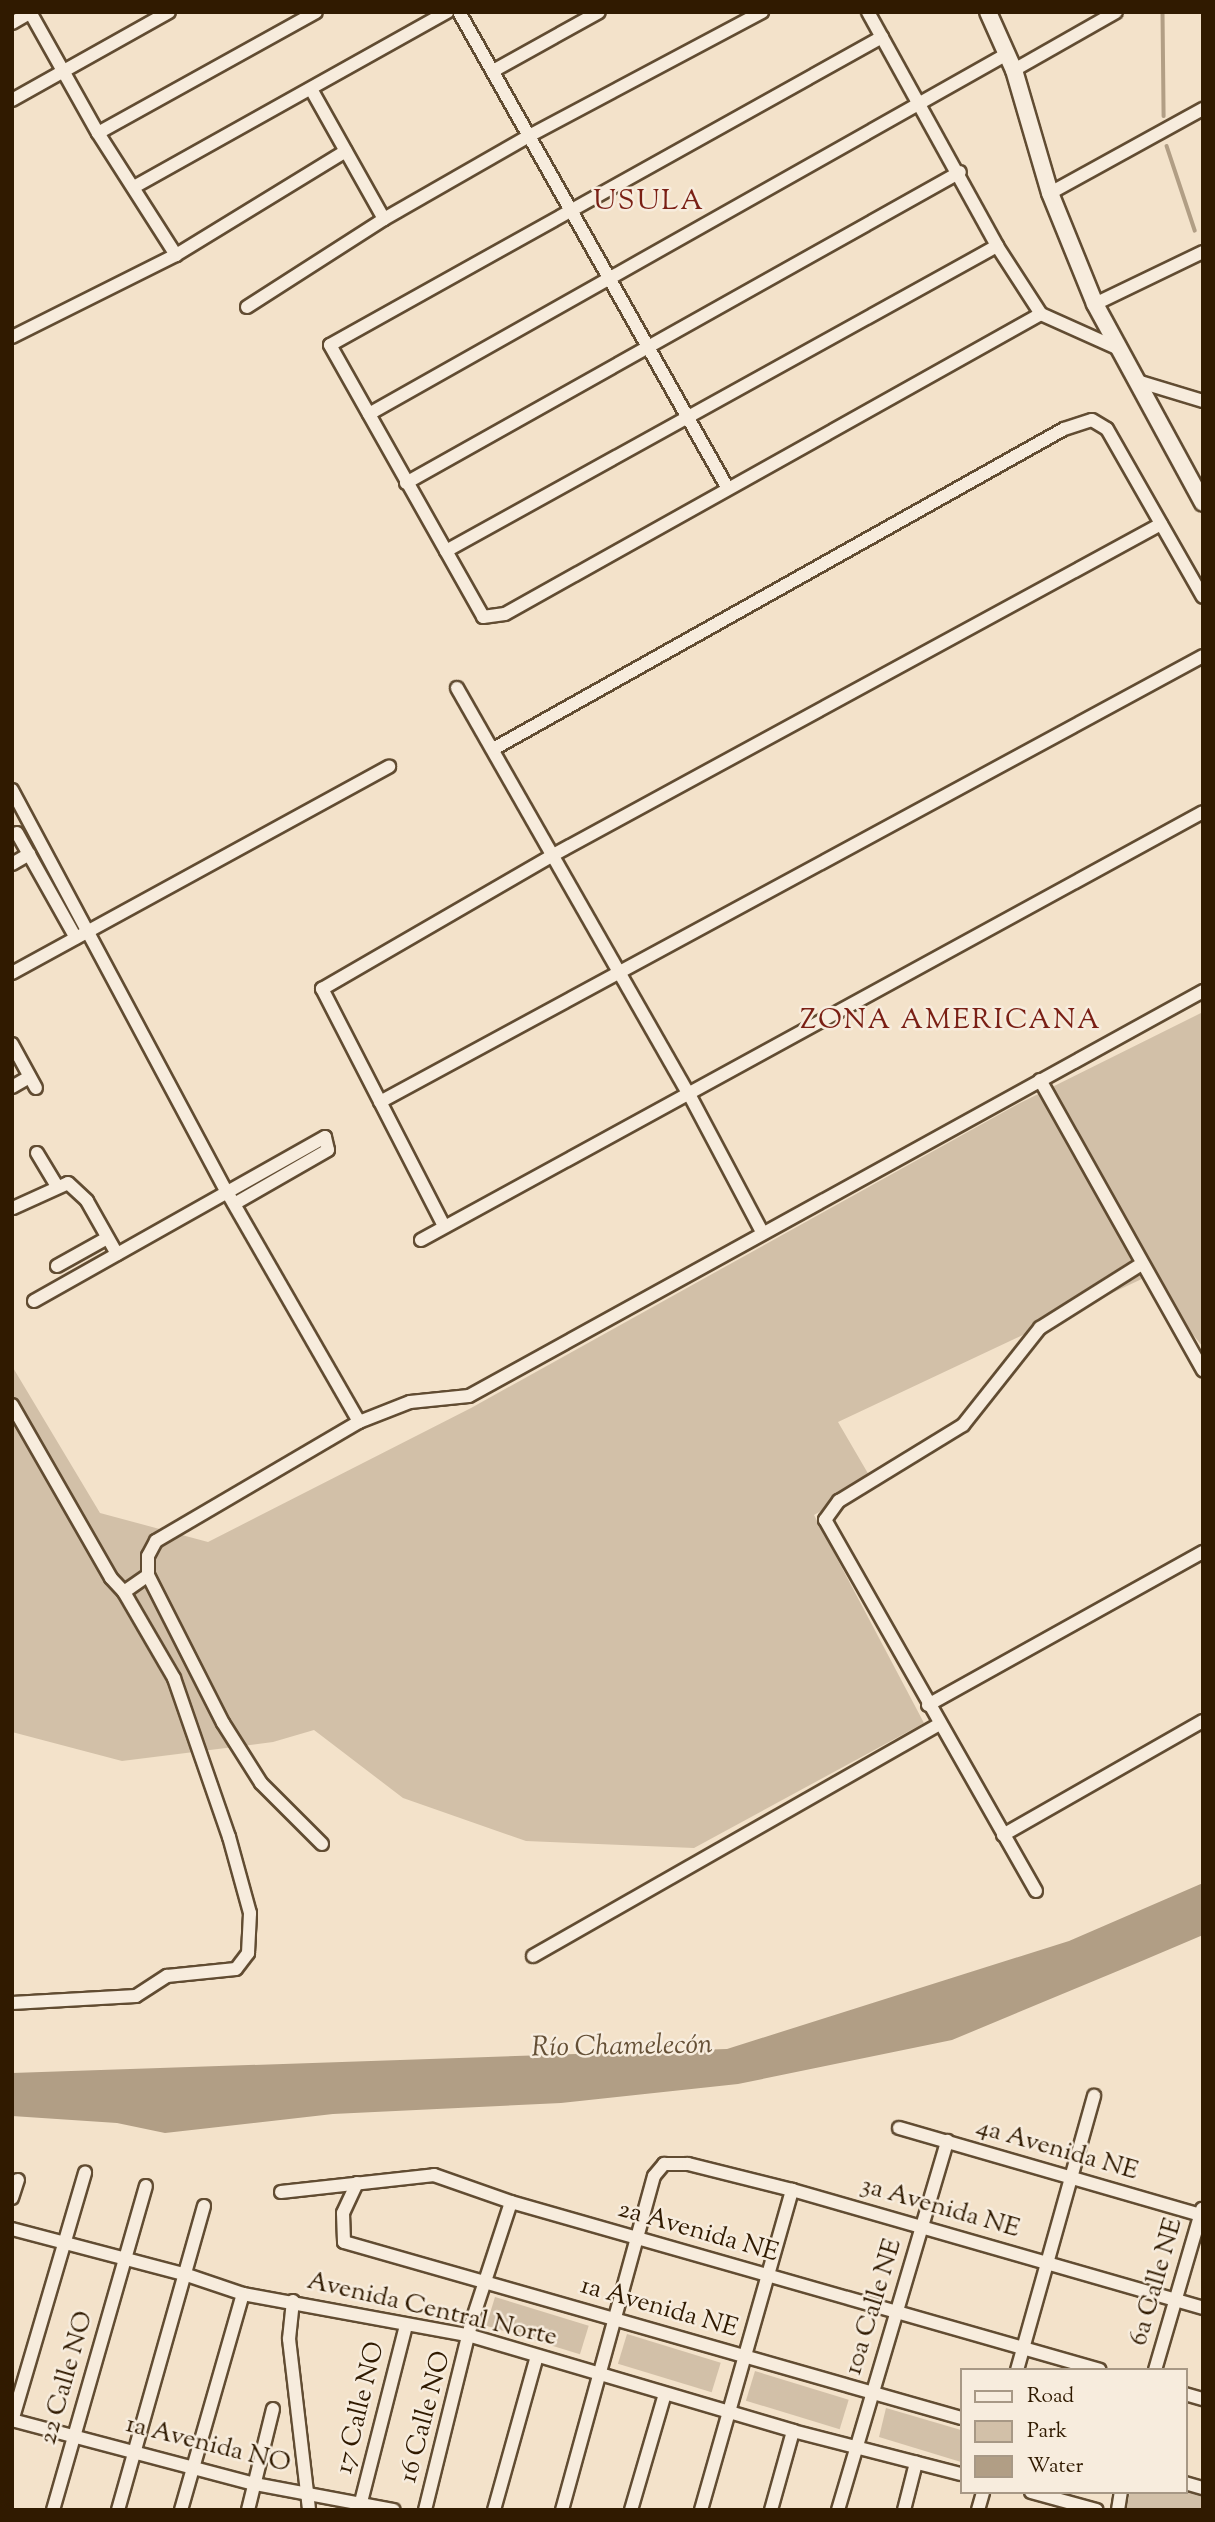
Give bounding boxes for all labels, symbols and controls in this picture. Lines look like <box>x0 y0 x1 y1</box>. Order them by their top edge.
district label: USULA <box>594 185 704 219</box>
district label: ZONA AMERICANA <box>802 1004 1100 1038</box>
water label: Río Chamelecón <box>531 2029 713 2065</box>
street label: 4a Avenida NE <box>973 2112 1141 2188</box>
street label: 3a Avenida NE <box>857 2170 1023 2246</box>
street label: 2a Avenida NE <box>614 2194 782 2270</box>
street label: 6a Calle NE <box>1124 2215 1190 2349</box>
street label: 10a Calle NE <box>839 2235 909 2379</box>
street label: Avenida Central Norte <box>304 2266 560 2354</box>
street label: 1a Avenida NE <box>577 2271 741 2345</box>
street label: 22 Calle NO <box>33 2308 101 2448</box>
street label: 17 Calle NO <box>330 2339 392 2477</box>
street label: 16 Calle NO <box>393 2348 459 2486</box>
legend <box>960 2368 1187 2494</box>
text: Road <box>1027 2382 1074 2412</box>
street label: 1a Avenida NO <box>122 2409 294 2481</box>
text: Park <box>1027 2417 1067 2447</box>
text: Water <box>1027 2452 1083 2482</box>

